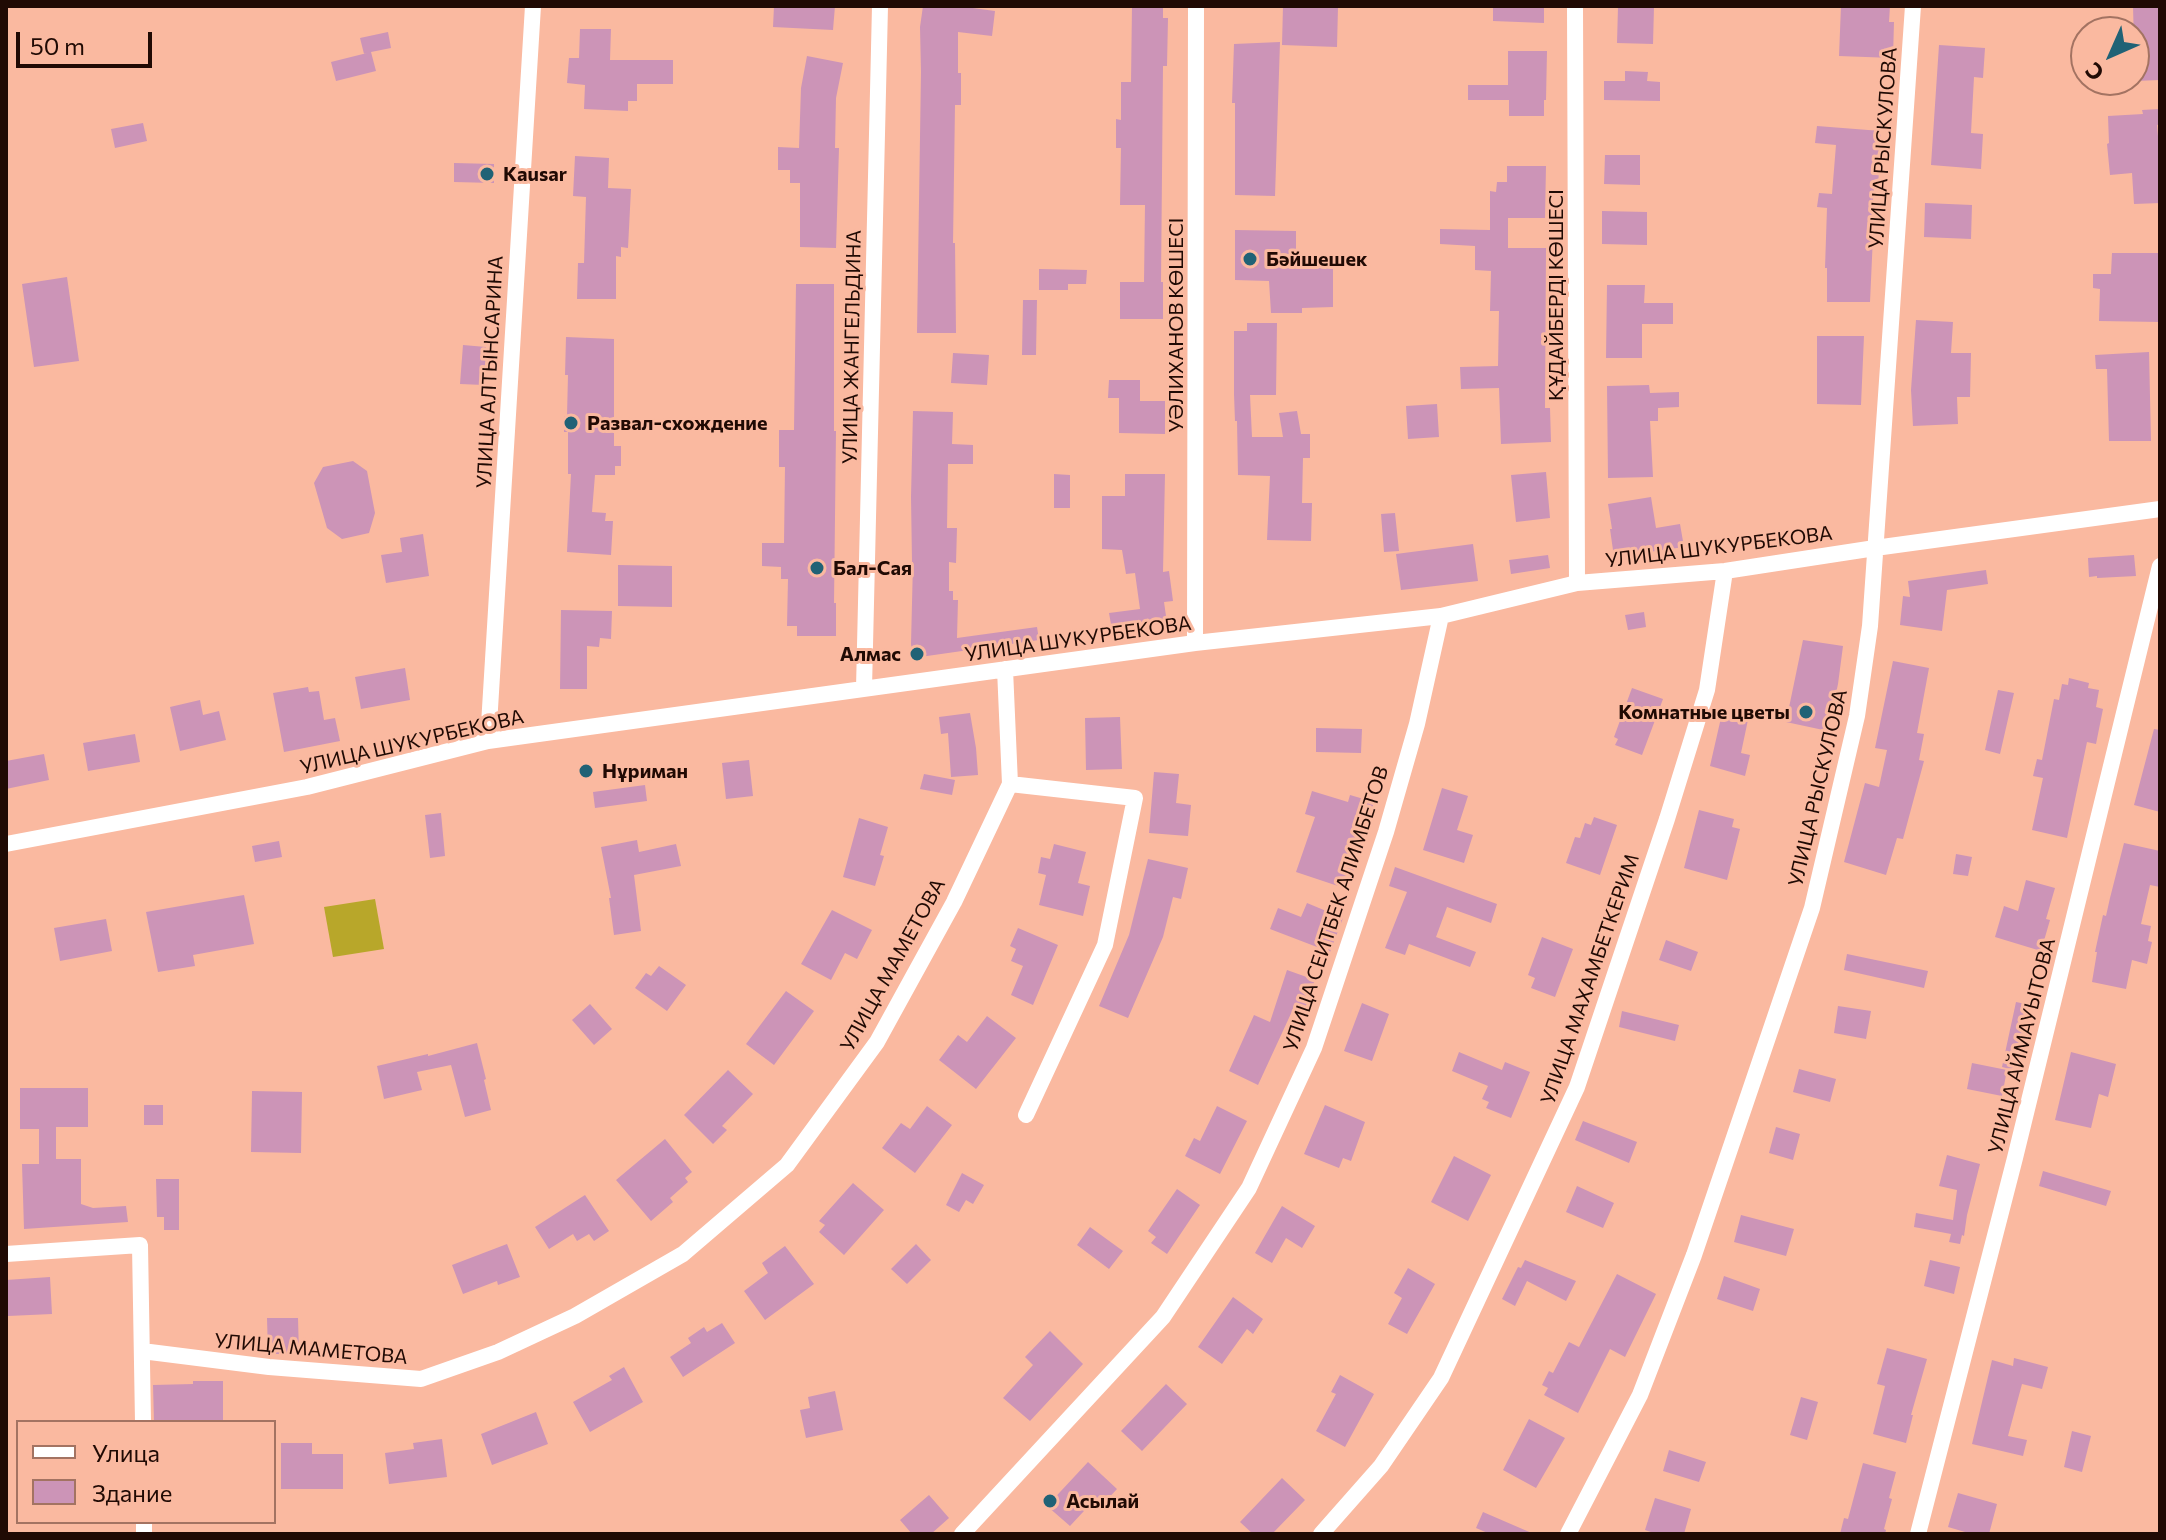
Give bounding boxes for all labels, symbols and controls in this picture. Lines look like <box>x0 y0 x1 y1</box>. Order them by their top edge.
scale bar <box>20 16 156 66</box>
north arrow <box>2070 16 2150 96</box>
text: 50 m <box>30 31 85 60</box>
street label: УЛИЦА РЫСКУЛОВА <box>1864 46 1902 250</box>
text: С <box>2079 57 2109 87</box>
place label: Kausar <box>503 162 567 186</box>
marker: Kausar <box>478 165 496 183</box>
street label: ҚҰДАЙБЕРДІ КӨШЕСІ <box>1544 189 1568 401</box>
street label: УӘЛИХАНОВ КӨШЕСІ <box>1164 218 1188 432</box>
street label: УЛИЦА ЖАНГЕЛЬДИНА <box>838 230 866 464</box>
place label: Бәйшешек <box>1266 247 1367 271</box>
marker: Бәйшешек <box>1241 250 1259 268</box>
street label: УЛИЦА АЛТЫНСАРИНА <box>472 255 508 489</box>
place label: Развал-схождение <box>587 411 768 435</box>
marker: Развал-схождение <box>562 414 580 432</box>
street label: УЛИЦА ШУКУРБЕКОВА <box>1604 521 1834 573</box>
place label: Бал-Сая <box>833 556 912 580</box>
marker: Бал-Сая <box>808 559 826 577</box>
street label: УЛИЦА ШУКУРБЕКОВА <box>963 611 1193 667</box>
place label: Алмас <box>840 642 901 666</box>
marker: Алмас <box>908 645 926 663</box>
street label: УЛИЦА РЫСКУЛОВА <box>1784 687 1852 889</box>
place label: Комнатные цветы <box>1618 700 1790 724</box>
marker: Комнатные цветы <box>1797 703 1815 721</box>
street label: УЛИЦА ШУКУРБЕКОВА <box>298 705 526 779</box>
place label: Нұриман <box>602 759 688 783</box>
marker: Нұриман <box>577 762 595 780</box>
street label: УЛИЦА СЕИТБЕК АЛИМБЕТОВ <box>1278 763 1394 1055</box>
street label: УЛИЦА МАХАМБЕТКЕРИМ <box>1536 851 1644 1107</box>
street label: УЛИЦА МАМЕТОВА <box>836 874 950 1056</box>
street label: УЛИЦА АЙМАУЫТОВА <box>1984 935 2060 1157</box>
street label: УЛИЦА МАМЕТОВА <box>213 1329 409 1369</box>
legend <box>16 1420 276 1524</box>
text: Улица <box>92 1438 160 1467</box>
text: Здание <box>92 1478 172 1507</box>
place label: Асылай <box>1066 1489 1139 1513</box>
marker: Асылай <box>1041 1492 1059 1510</box>

